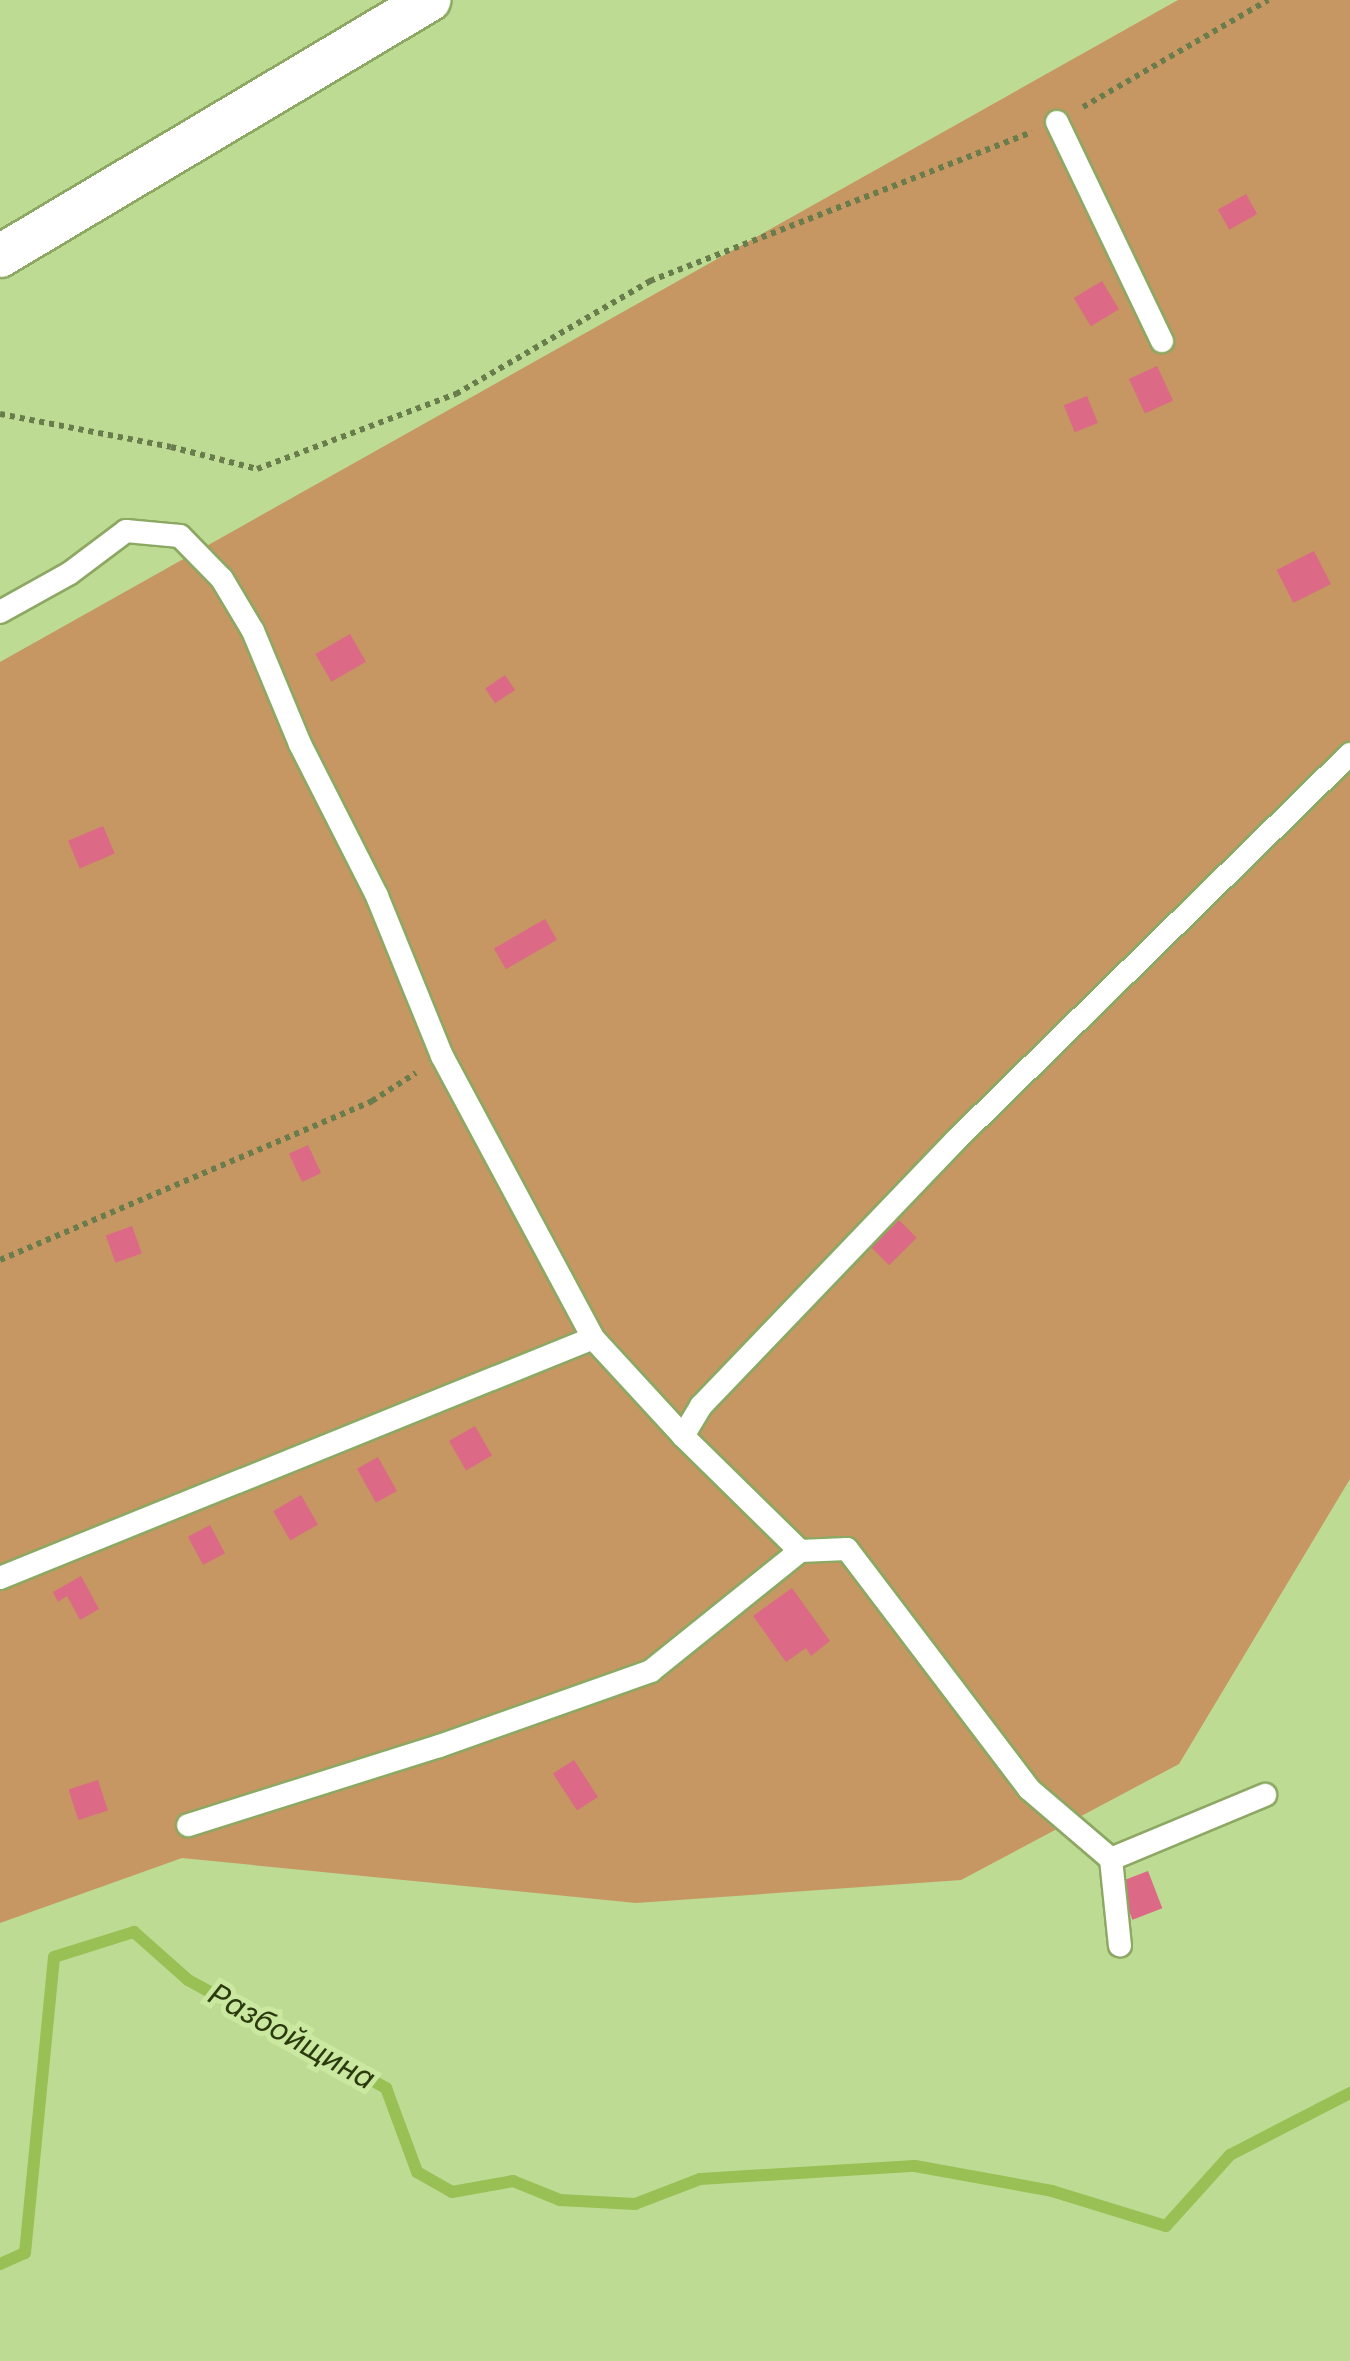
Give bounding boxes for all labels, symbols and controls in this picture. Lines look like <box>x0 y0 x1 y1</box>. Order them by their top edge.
water label: Разбойщина <box>202 1975 382 2097</box>

